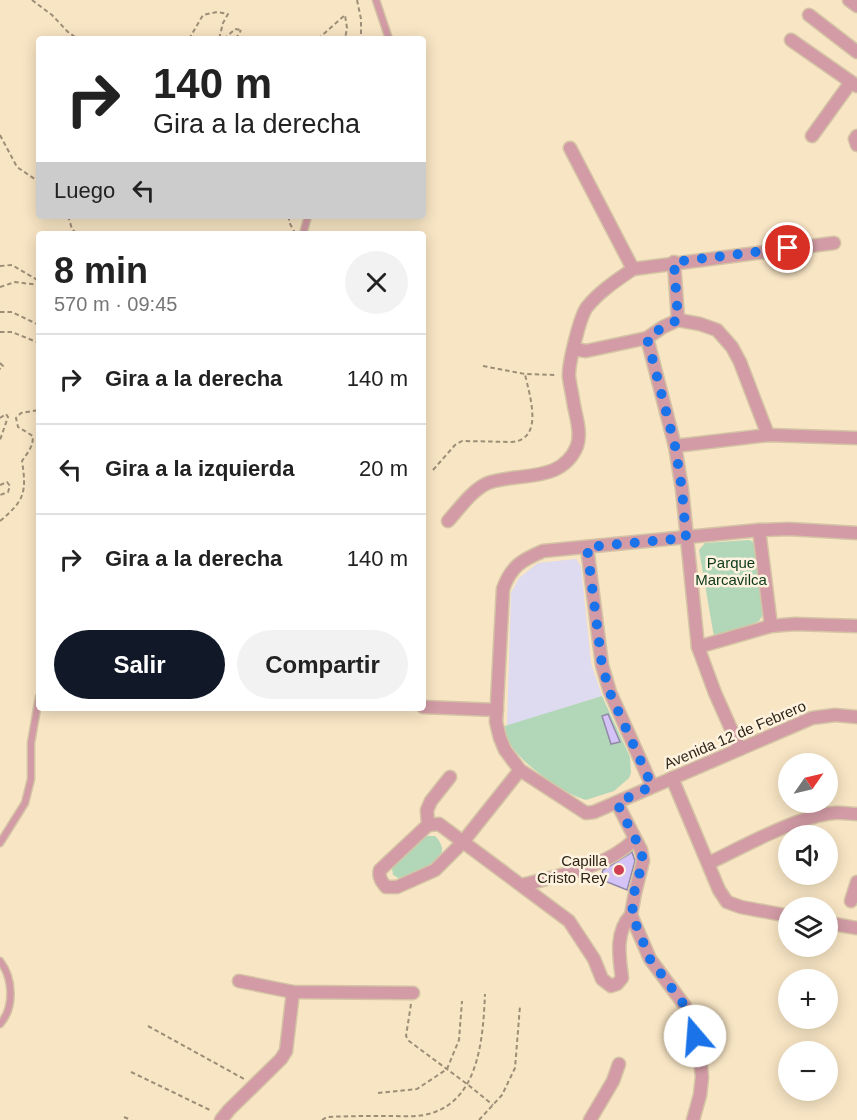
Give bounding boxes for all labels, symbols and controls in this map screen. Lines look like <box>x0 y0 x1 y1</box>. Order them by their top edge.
icon: right <box>54 60 132 138</box>
text: 140 m <box>153 60 272 107</box>
text: Gira a la derecha <box>153 109 360 139</box>
icon: left <box>127 174 160 207</box>
text: Luego <box>54 178 115 203</box>
pin <box>762 222 813 273</box>
icon: arrive <box>771 231 804 264</box>
text: 8 min <box>54 250 148 291</box>
button: close <box>345 251 408 314</box>
text: 570 m · 09:45 <box>54 293 177 315</box>
icon: right <box>54 363 87 396</box>
text: Gira a la derecha <box>105 366 282 391</box>
text: 140 m <box>347 366 408 391</box>
icon: left <box>54 453 87 486</box>
text: Gira a la izquierda <box>105 456 295 481</box>
text: 20 m <box>359 456 408 481</box>
icon: right <box>54 543 87 576</box>
text: Gira a la derecha <box>105 546 282 571</box>
text: 140 m <box>347 546 408 571</box>
park label: Parque Marcavilca <box>695 554 767 588</box>
button: Salir <box>54 630 225 699</box>
button: Compartir <box>237 630 408 699</box>
street label: Avenida 12 de Febrero <box>661 697 808 772</box>
north arrow <box>778 753 838 813</box>
map controls <box>778 753 838 1101</box>
button: sound <box>778 825 838 885</box>
place label: Capilla Cristo Rey <box>537 852 608 886</box>
marker: Capilla Cristo Rey <box>612 863 626 877</box>
button: layers <box>778 897 838 957</box>
button: + <box>778 969 838 1029</box>
position arrow <box>663 1004 727 1068</box>
button: − <box>778 1041 838 1101</box>

